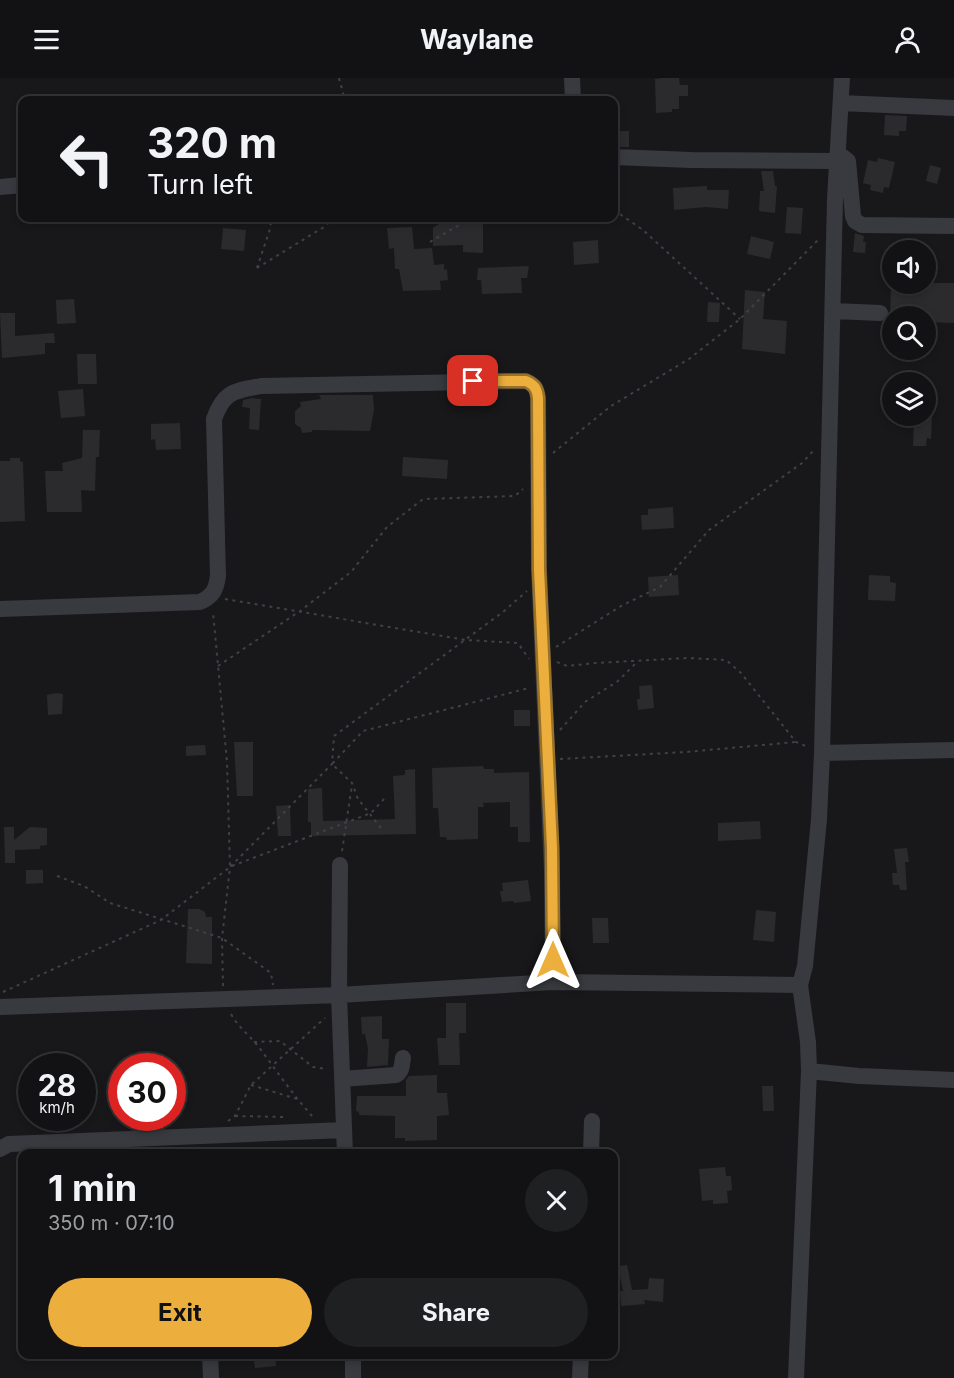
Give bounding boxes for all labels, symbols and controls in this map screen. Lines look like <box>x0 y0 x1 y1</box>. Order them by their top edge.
icon: menu <box>30 23 63 56</box>
text: Waylane <box>420 23 534 56</box>
icon: person <box>891 23 924 56</box>
text: 320 m <box>147 117 277 168</box>
icon: left <box>48 120 126 198</box>
text: Turn left <box>147 168 253 201</box>
map controls <box>882 240 936 426</box>
button: sound <box>882 240 936 294</box>
button: search <box>882 306 936 360</box>
pin <box>447 355 498 406</box>
icon: arrive <box>456 364 489 397</box>
button: layers <box>882 372 936 426</box>
position arrow <box>521 928 585 992</box>
speed limit sign: 30 <box>108 1053 186 1131</box>
text: 28 <box>38 1067 76 1103</box>
text: km/h <box>39 1098 75 1117</box>
text: 1 min <box>48 1166 137 1210</box>
button: close <box>525 1169 588 1232</box>
text: 350 m · 07:10 <box>48 1211 175 1235</box>
button: Exit <box>48 1278 312 1347</box>
button: Share <box>324 1278 588 1347</box>

